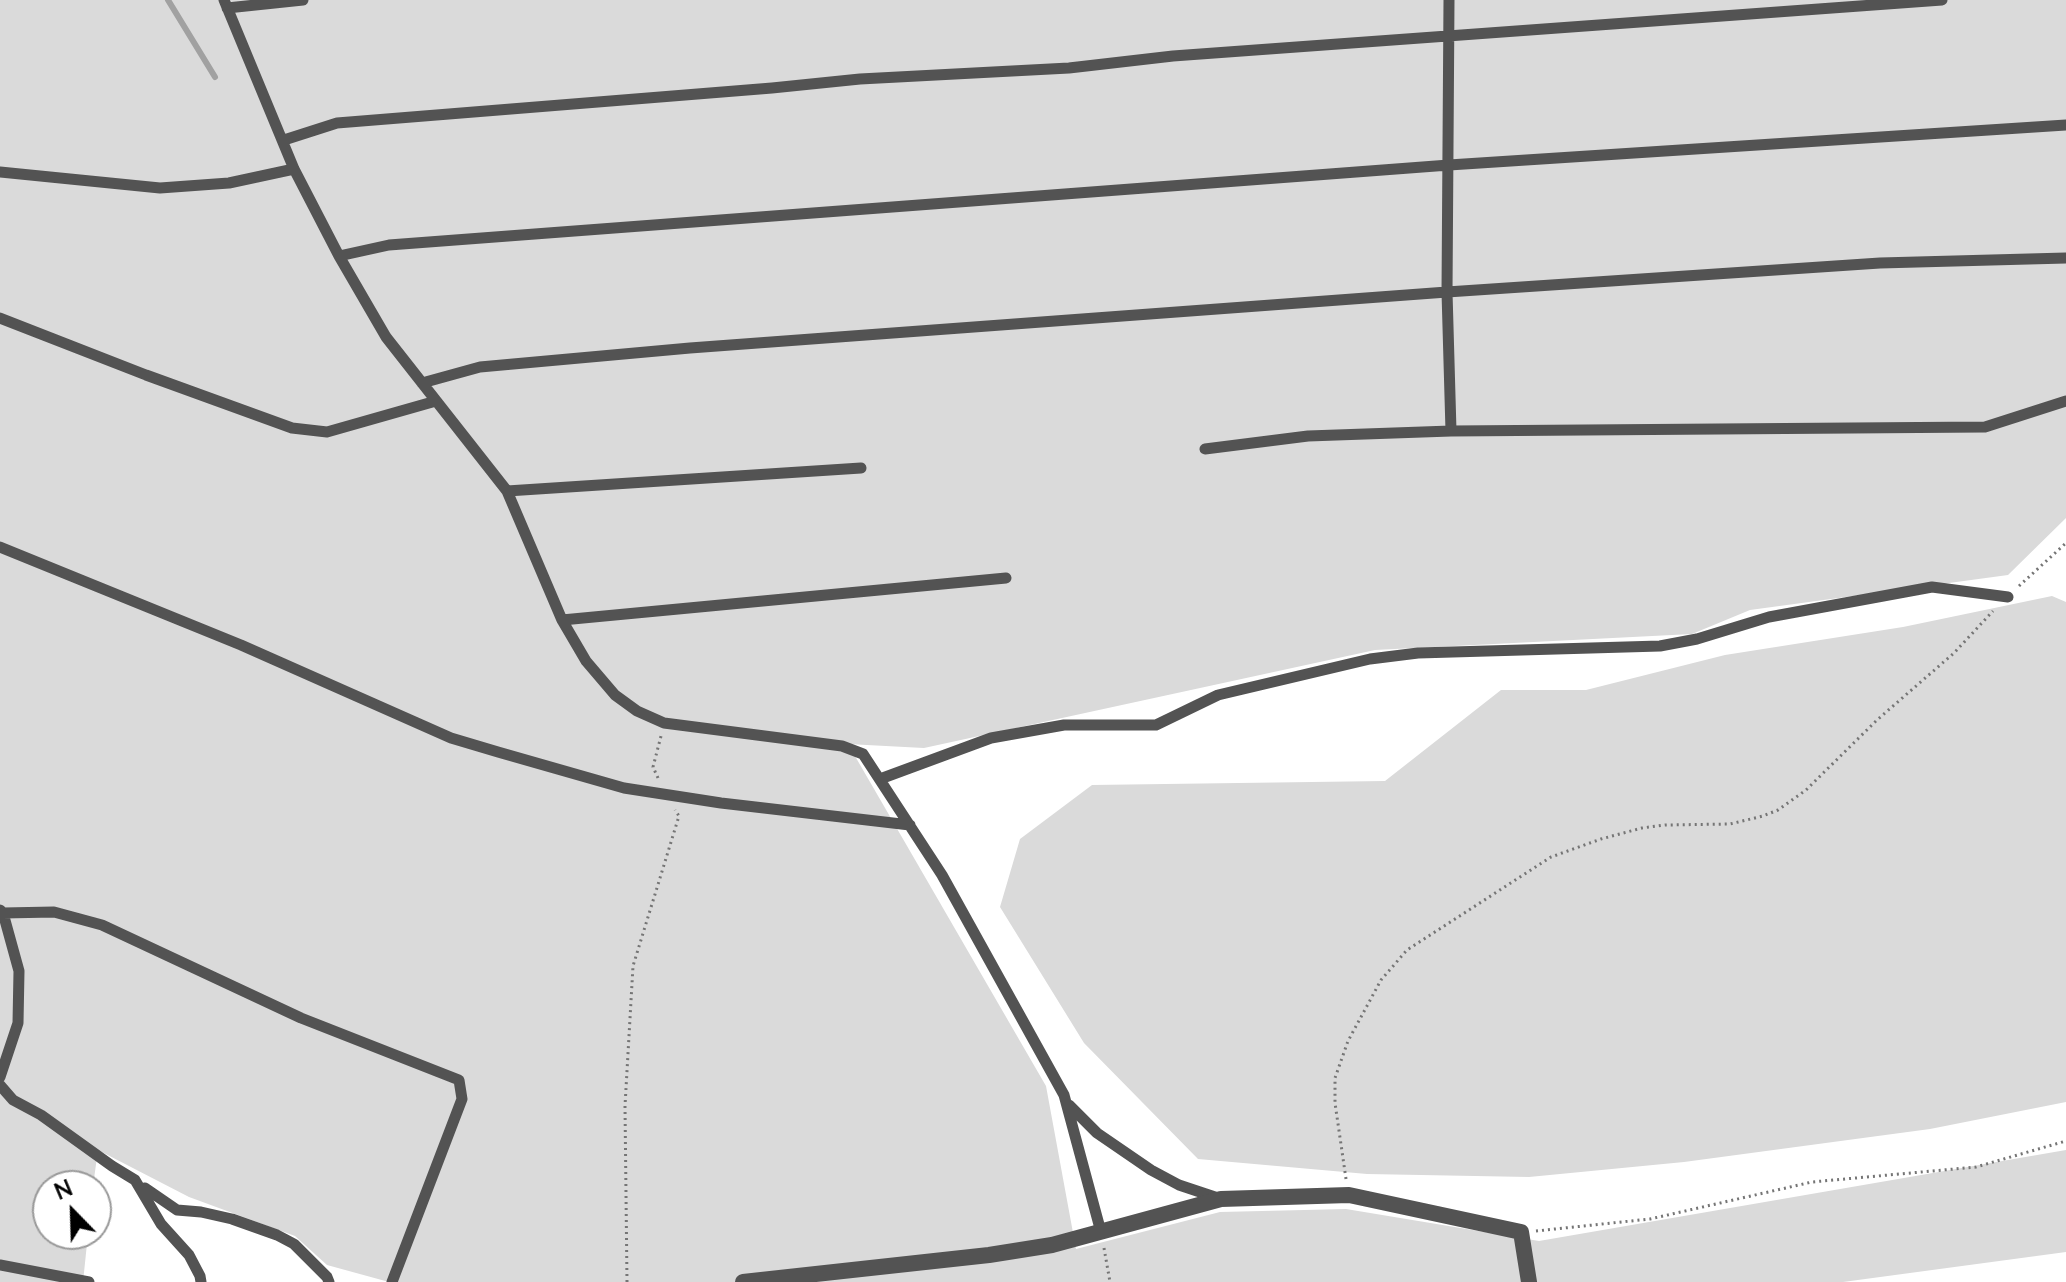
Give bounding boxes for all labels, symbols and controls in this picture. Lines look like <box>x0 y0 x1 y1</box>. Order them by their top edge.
north arrow <box>32 1170 112 1250</box>
text: N <box>50 1174 76 1205</box>

